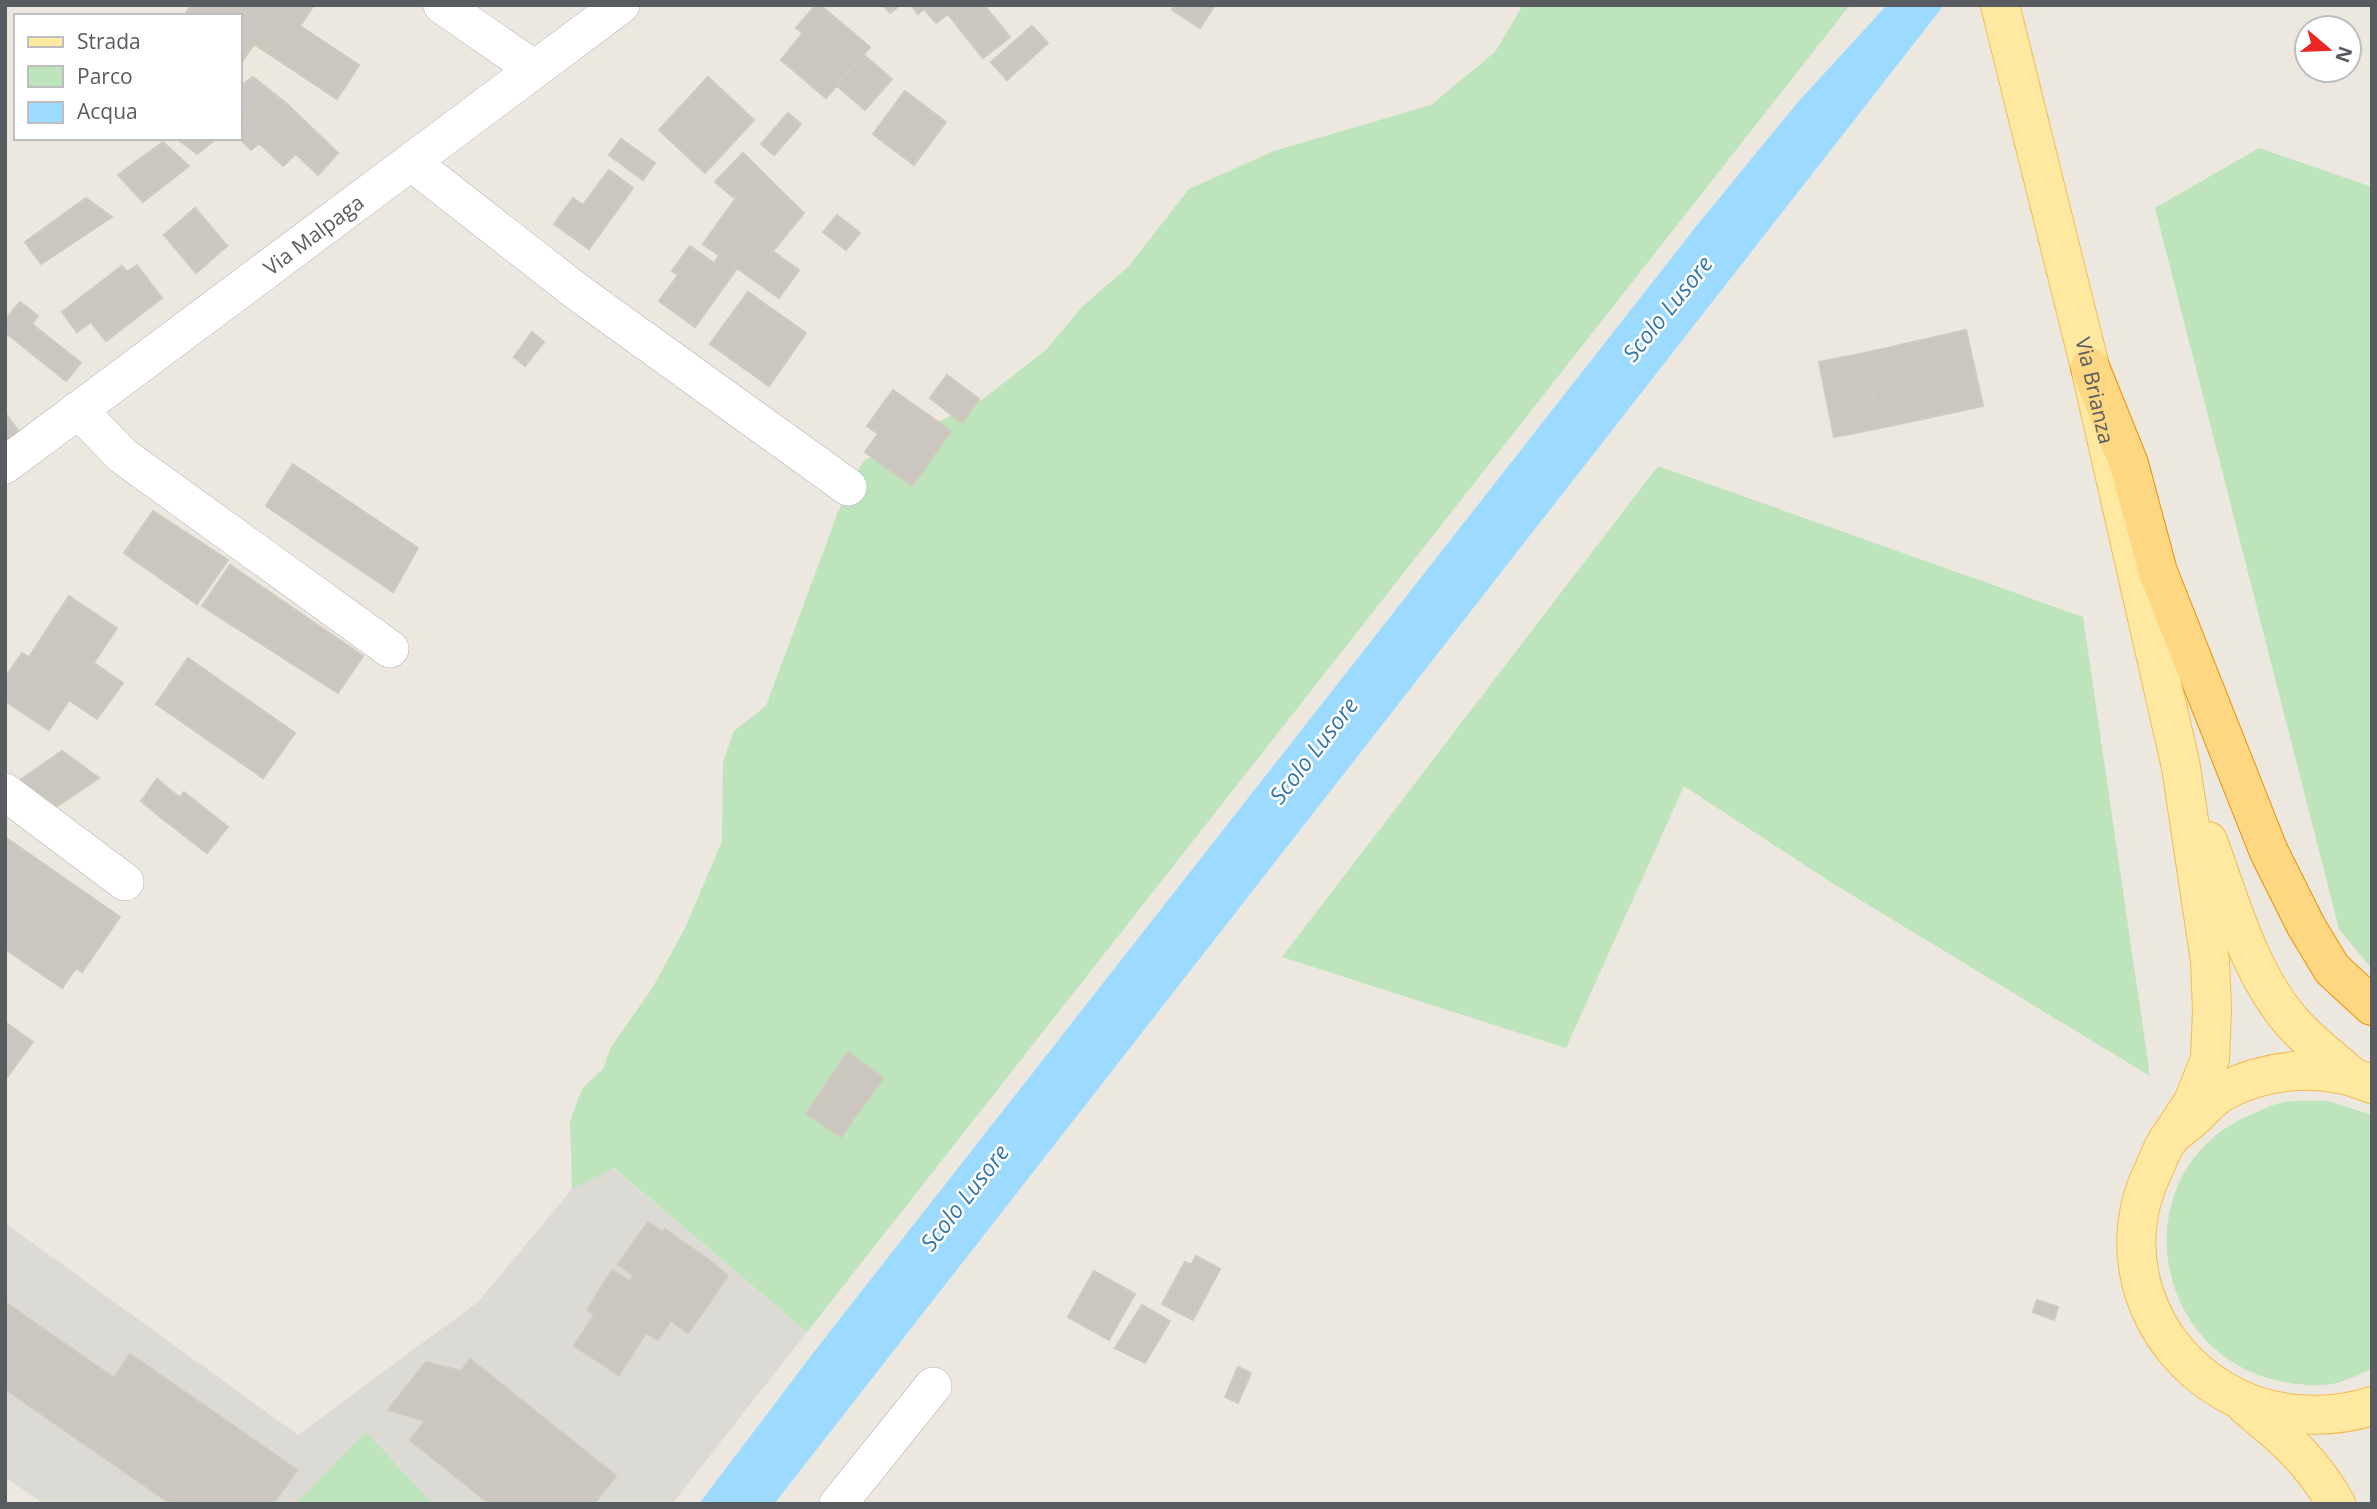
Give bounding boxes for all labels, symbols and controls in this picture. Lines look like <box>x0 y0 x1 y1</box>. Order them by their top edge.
legend <box>14 14 242 140</box>
north arrow <box>2293 14 2363 84</box>
text: Strada <box>77 27 141 55</box>
text: N <box>2329 43 2359 66</box>
text: Parco <box>77 62 133 90</box>
text: Acqua <box>77 97 138 125</box>
street label: Via Malpaga <box>258 188 369 281</box>
water label: Scolo Lusore <box>1614 248 1720 368</box>
street label: Via Brianza <box>2069 334 2121 446</box>
water label: Scolo Lusore <box>1261 690 1365 810</box>
water label: Scolo Lusore <box>912 1137 1016 1257</box>

